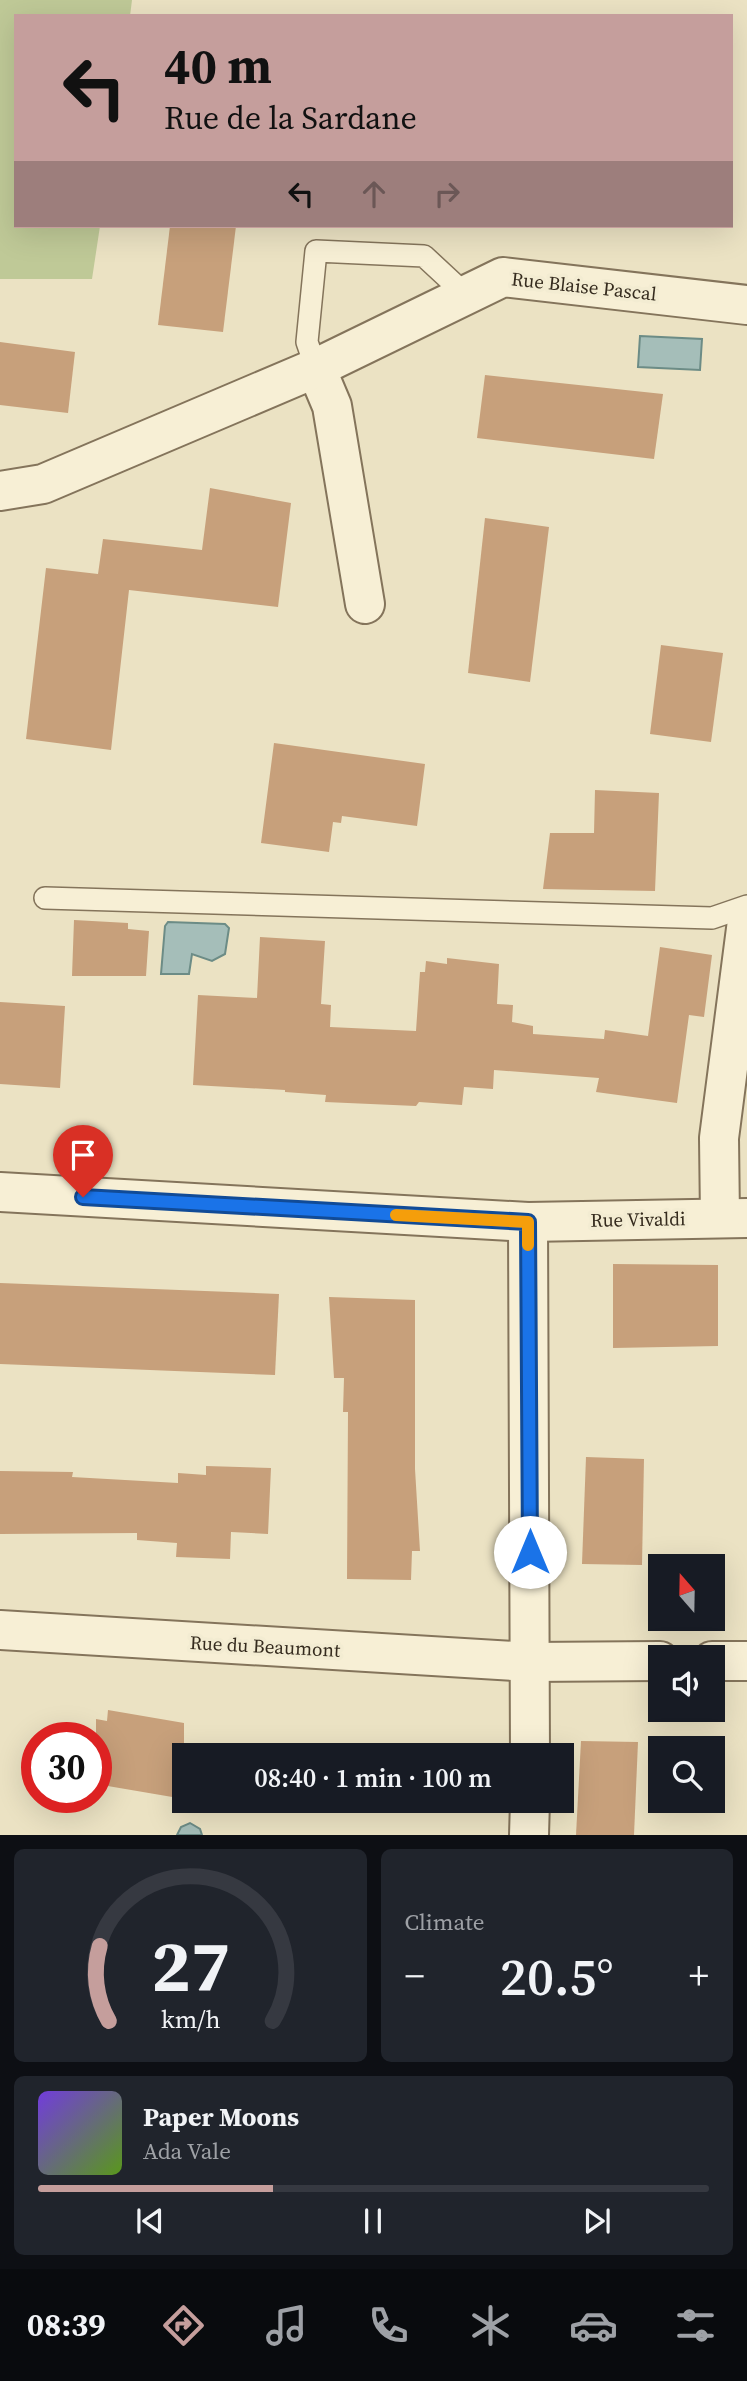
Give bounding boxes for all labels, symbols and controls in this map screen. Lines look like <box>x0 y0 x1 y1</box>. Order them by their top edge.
text: 40 m <box>164 32 272 99</box>
icon: left <box>49 42 140 133</box>
text: Rue de la Sardane <box>164 96 417 140</box>
icon: left <box>282 175 320 213</box>
icon: ahead <box>355 175 393 213</box>
icon: right <box>428 175 466 213</box>
street label: Rue Blaise Pascal <box>510 265 658 307</box>
pin <box>53 1125 113 1197</box>
icon: arrive <box>64 1136 102 1174</box>
street label: Rue Vivaldi <box>590 1205 686 1233</box>
position arrow <box>493 1515 567 1589</box>
north arrow <box>648 1554 724 1631</box>
map controls <box>648 1554 725 1813</box>
street label: Rue du Beaumont <box>189 1629 342 1663</box>
button: sound <box>648 1645 725 1722</box>
speed limit sign: 30 <box>21 1722 112 1813</box>
button: search <box>648 1736 725 1813</box>
text: 08:40 · 1 min · 100 m <box>254 1760 492 1796</box>
text: Climate <box>405 1906 484 1938</box>
text: 27 <box>151 1917 230 2016</box>
text: 20.5° <box>500 1941 614 2012</box>
text: − <box>405 1950 425 2002</box>
text: + <box>689 1950 709 2002</box>
text: km/h <box>160 2002 220 2036</box>
text: Paper Moons <box>143 2099 299 2135</box>
text: Ada Vale <box>143 2135 231 2167</box>
icon: previous <box>131 2202 169 2240</box>
icon: pause <box>354 2202 392 2240</box>
icon: next <box>578 2202 616 2240</box>
icon: directions <box>159 2301 208 2350</box>
icon: music <box>262 2301 311 2350</box>
icon: phone <box>364 2301 413 2350</box>
icon: climate <box>466 2301 515 2350</box>
icon: car <box>569 2301 618 2350</box>
icon: filters <box>671 2301 720 2350</box>
text: 08:39 <box>27 2303 106 2347</box>

